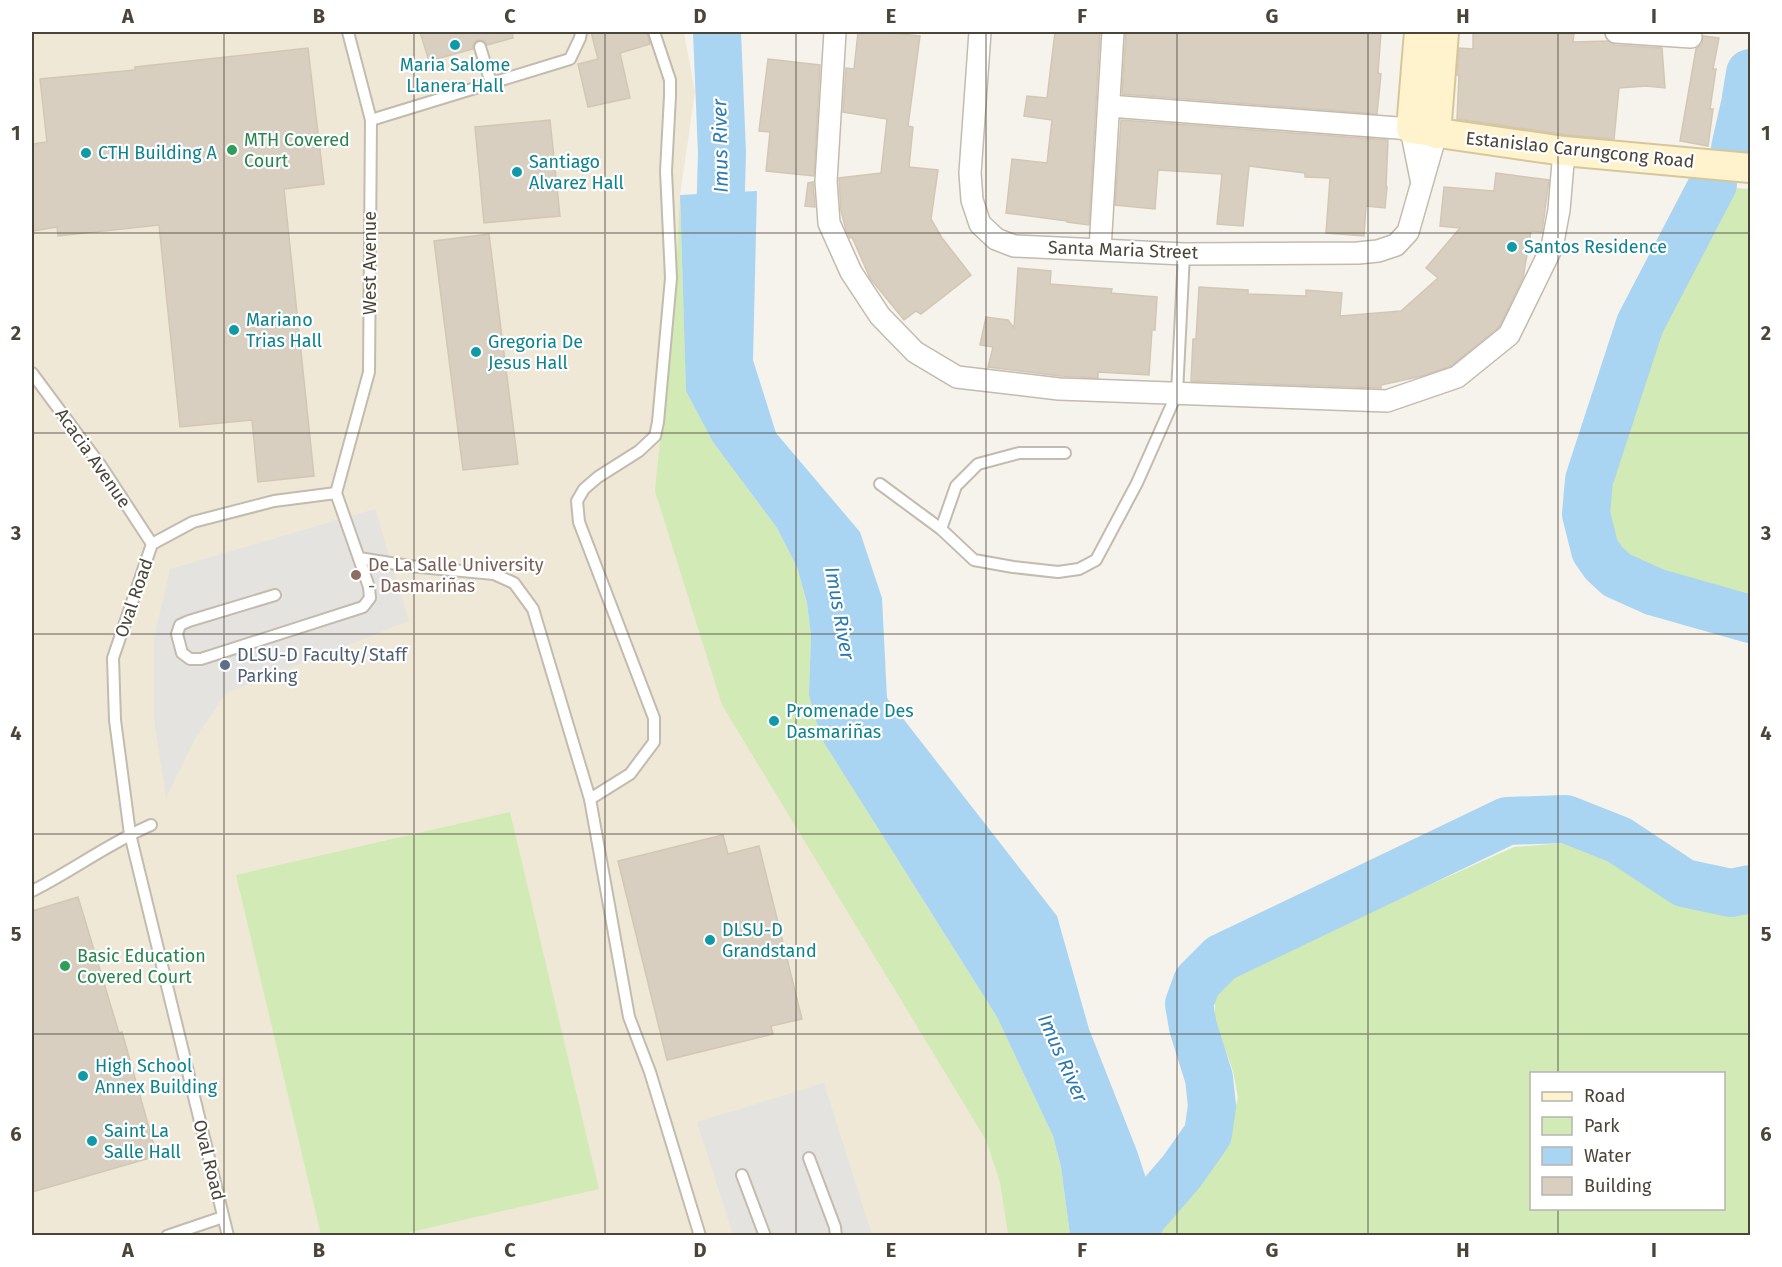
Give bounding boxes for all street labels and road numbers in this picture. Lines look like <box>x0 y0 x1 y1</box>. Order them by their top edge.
street label: Estanislao Carungcong Road <box>1464 127 1696 173</box>
street label: West Avenue <box>359 211 381 315</box>
street label: Santa Maria Street <box>1048 236 1199 264</box>
street label: Acacia Avenue <box>51 404 135 512</box>
street label: Oval Road <box>110 556 158 640</box>
street label: Oval Road <box>188 1117 230 1203</box>

